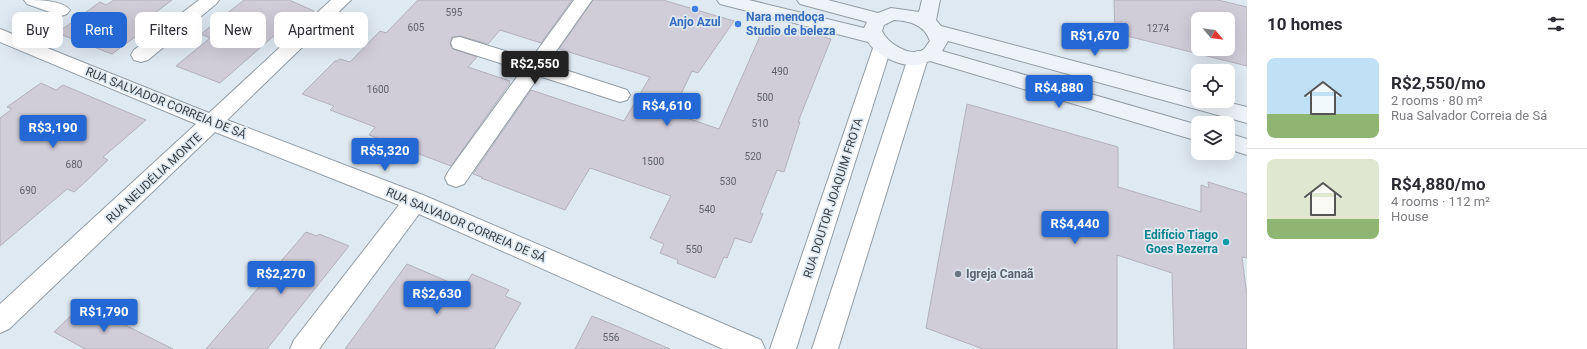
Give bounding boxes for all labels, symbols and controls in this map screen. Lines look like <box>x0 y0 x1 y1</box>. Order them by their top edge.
marker: Anjo Azul <box>690 4 700 14</box>
house number: 595 <box>446 7 463 18</box>
place label: Nara mendoça Studio de beleza <box>746 10 836 38</box>
chip: Buy <box>12 12 63 48</box>
chip: Rent <box>71 12 127 48</box>
chip: Filters <box>135 12 202 48</box>
chip: New <box>210 12 266 48</box>
chip: Apartment <box>274 12 368 48</box>
north arrow <box>1191 12 1235 56</box>
map controls <box>1191 12 1235 160</box>
icon: filters <box>1545 13 1567 35</box>
text: 10 homes <box>1267 14 1343 34</box>
place label: Anjo Azul <box>669 15 721 29</box>
marker: Nara mendoça Studio de beleza <box>733 19 743 29</box>
house number: 605 <box>408 22 425 33</box>
pin: R$1,670 <box>1058 23 1132 57</box>
house number: 1274 <box>1147 23 1170 34</box>
text: R$1,670 <box>1071 28 1119 43</box>
pin: R$2,550 <box>498 51 572 85</box>
text: R$2,550 <box>511 56 559 71</box>
street label: RUA SALVADOR CORREIA DE SÁ <box>84 63 249 142</box>
button: locate <box>1191 64 1235 108</box>
house number: 490 <box>772 66 789 77</box>
text: R$2,550/mo <box>1391 73 1485 93</box>
icon: home <box>1299 74 1347 122</box>
pin: R$4,880 <box>1022 75 1096 109</box>
text: R$4,880 <box>1035 80 1083 95</box>
house number: 1600 <box>367 84 390 95</box>
house number: 500 <box>757 92 774 103</box>
pin: R$4,610 <box>630 93 704 127</box>
text: 2 rooms · 80 m² <box>1391 93 1483 108</box>
text: R$4,610 <box>643 98 691 113</box>
text: Rua Salvador Correia de Sá <box>1391 108 1547 123</box>
pin: R$3,190 <box>16 115 90 149</box>
street label: RUA DOUTOR JOAQUIM FROTA <box>800 116 866 280</box>
button: layers <box>1191 116 1235 160</box>
house number: 510 <box>752 118 769 129</box>
text: R$3,190 <box>29 120 77 135</box>
street label: RUA NEUDÉLIA MONTE <box>103 129 205 226</box>
pin: R$5,320 <box>348 138 422 172</box>
text: R$5,320 <box>361 143 409 158</box>
house number: 520 <box>745 151 762 162</box>
house number: 1500 <box>642 156 665 167</box>
house number: 680 <box>66 159 83 170</box>
text: R$4,880/mo <box>1391 174 1485 194</box>
icon: home <box>1299 175 1347 223</box>
house number: 530 <box>720 176 737 187</box>
street label: RUA SALVADOR CORREIA DE SÁ <box>384 184 549 265</box>
house number: 690 <box>20 185 37 196</box>
text: 4 rooms · 112 m² <box>1391 194 1490 209</box>
house number: 540 <box>699 204 716 215</box>
text: House <box>1391 209 1428 224</box>
pin: R$4,440 <box>1038 211 1112 245</box>
text: R$4,440 <box>1051 216 1099 231</box>
place label: Edifício Tiago Goes Bezerra <box>1144 228 1219 256</box>
marker: Edifício Tiago Goes Bezerra <box>1221 237 1231 247</box>
house number: 550 <box>686 244 703 255</box>
pin: R$2,270 <box>244 261 318 295</box>
text: R$2,270 <box>257 266 305 281</box>
place label: Igreja Canaã <box>966 267 1034 281</box>
marker: Igreja Canaã <box>953 269 963 279</box>
pin: R$2,630 <box>400 281 474 315</box>
text: R$2,630 <box>413 286 461 301</box>
pin: R$1,790 <box>67 299 141 333</box>
text: R$1,790 <box>80 304 128 319</box>
house number: 556 <box>603 332 620 343</box>

